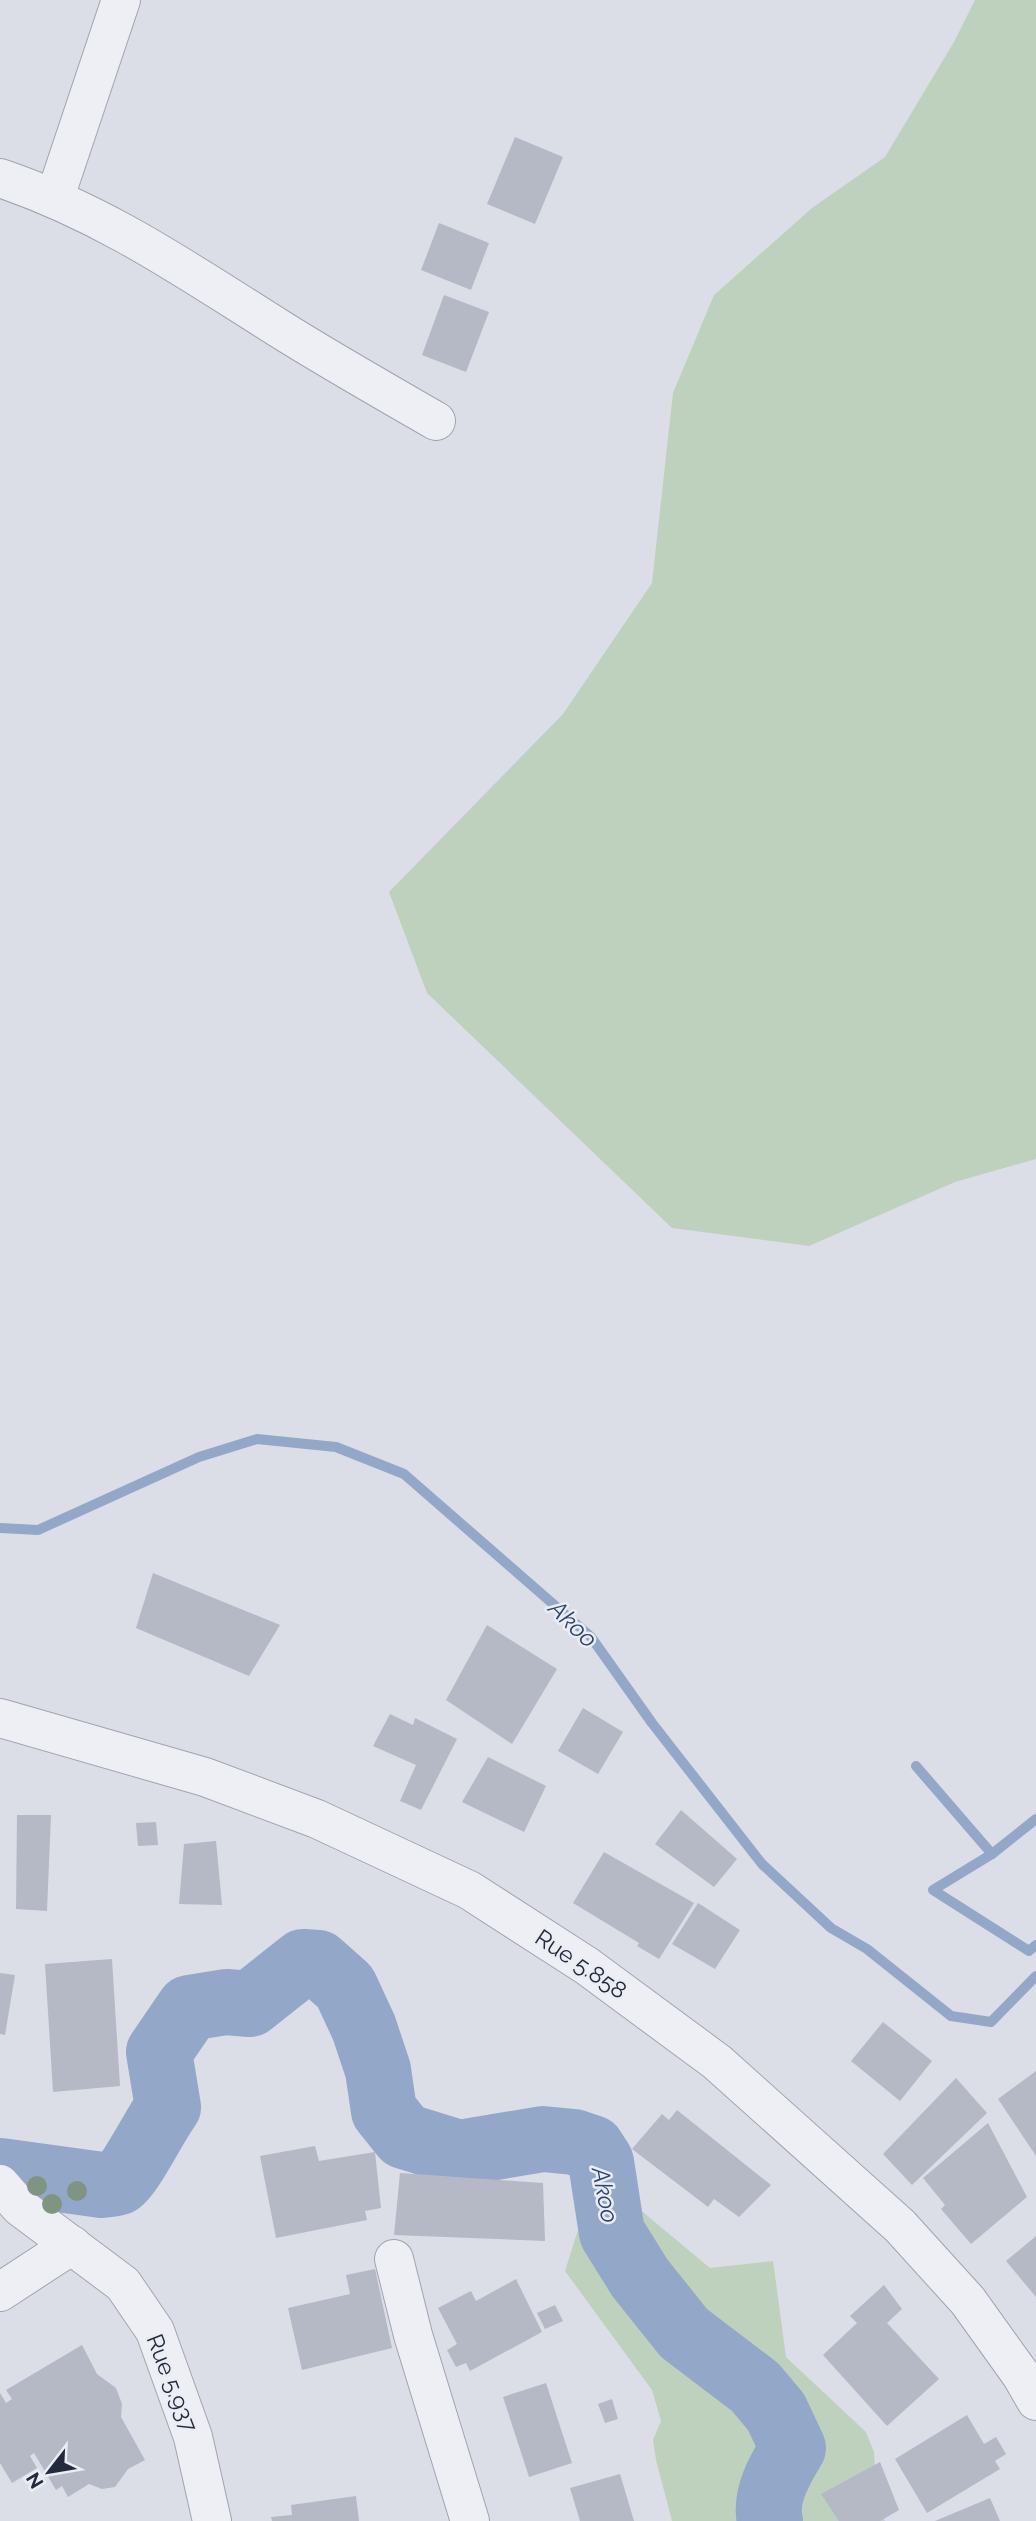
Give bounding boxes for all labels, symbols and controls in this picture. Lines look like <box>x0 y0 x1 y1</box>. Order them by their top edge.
water label: Akoo <box>542 1592 604 1653</box>
street label: Rue 5.858 <box>530 1923 632 2004</box>
water label: Akoo <box>586 2163 625 2225</box>
street label: Rue 5.937 <box>141 2330 204 2436</box>
north arrow <box>14 2437 84 2507</box>
text: N <box>21 2469 48 2493</box>

